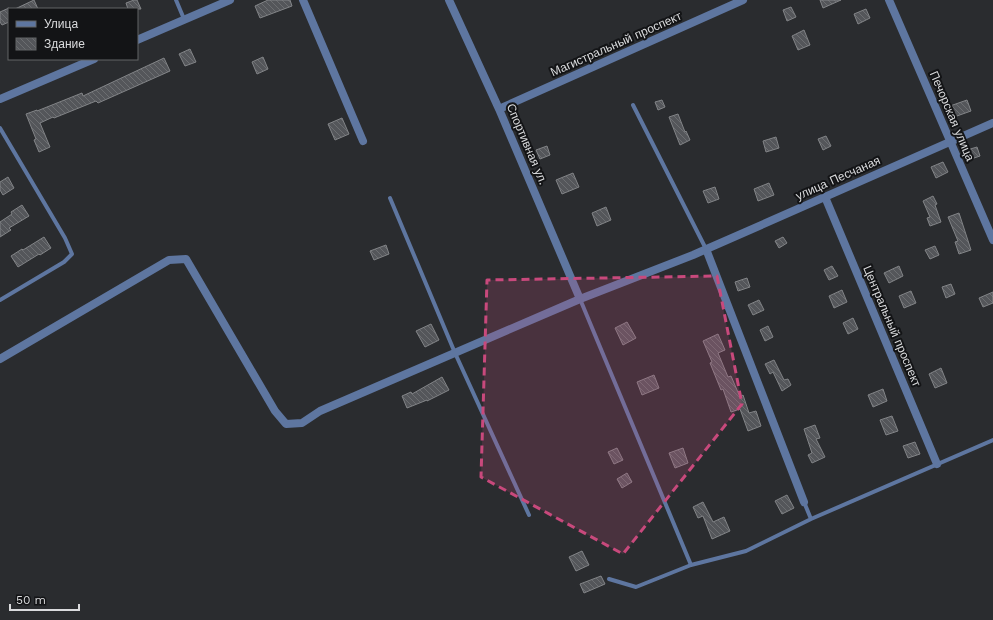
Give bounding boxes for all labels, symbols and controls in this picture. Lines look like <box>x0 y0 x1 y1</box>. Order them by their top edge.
legend <box>8 8 138 60</box>
street label: Магистральный проспект <box>548 9 684 79</box>
text: Улица <box>44 17 78 31</box>
text: Здание <box>44 37 85 51</box>
street label: Печорская улица <box>927 69 977 163</box>
street label: Спортивная ул. <box>504 101 550 187</box>
street label: улица Песчаная <box>794 153 882 203</box>
street label: Центральный проспект <box>860 263 924 389</box>
scale bar <box>10 586 79 612</box>
text: 50 m <box>16 593 46 607</box>

